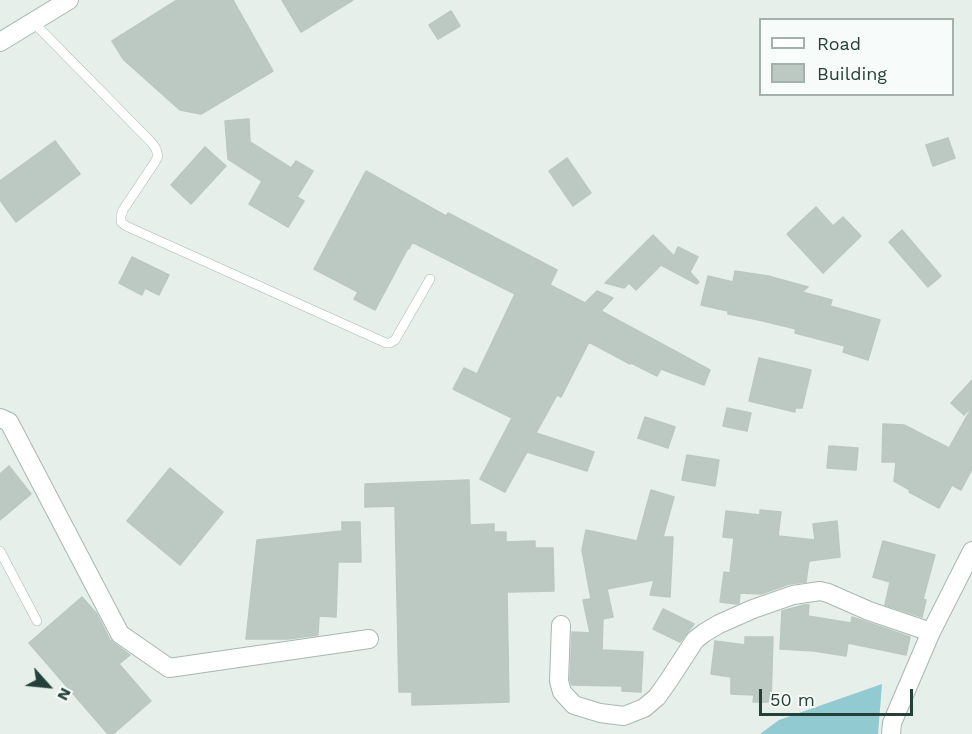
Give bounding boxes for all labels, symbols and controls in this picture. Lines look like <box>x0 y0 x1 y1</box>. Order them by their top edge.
legend <box>759 18 954 96</box>
text: Road <box>817 33 861 54</box>
text: Building <box>817 63 887 84</box>
north arrow <box>18 656 78 716</box>
scale bar <box>762 677 916 715</box>
text: N <box>53 685 76 704</box>
text: 50 m <box>770 689 815 710</box>

